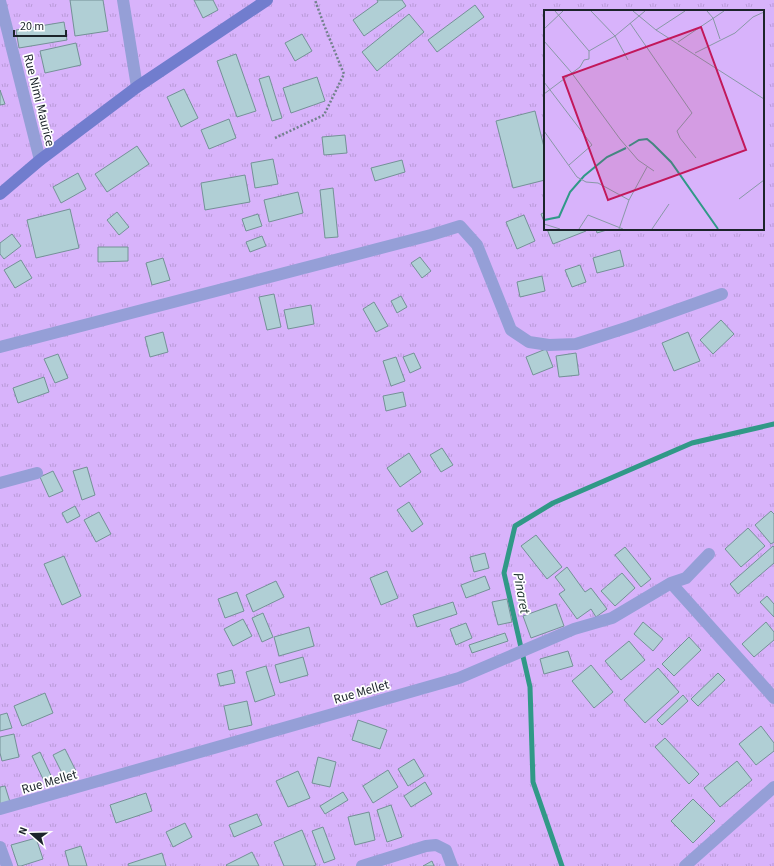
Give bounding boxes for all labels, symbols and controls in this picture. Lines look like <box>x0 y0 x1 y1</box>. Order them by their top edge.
inset map <box>544 10 764 230</box>
scale bar <box>14 12 66 38</box>
text: 20 m <box>20 18 44 35</box>
street label: Rue Nimi Maurice <box>19 52 59 148</box>
water label: Pinaret <box>508 571 535 616</box>
street label: Rue Mellet <box>332 675 392 708</box>
street label: Rue Mellet <box>20 765 80 798</box>
north arrow <box>12 814 52 854</box>
text: N <box>15 825 31 837</box>

